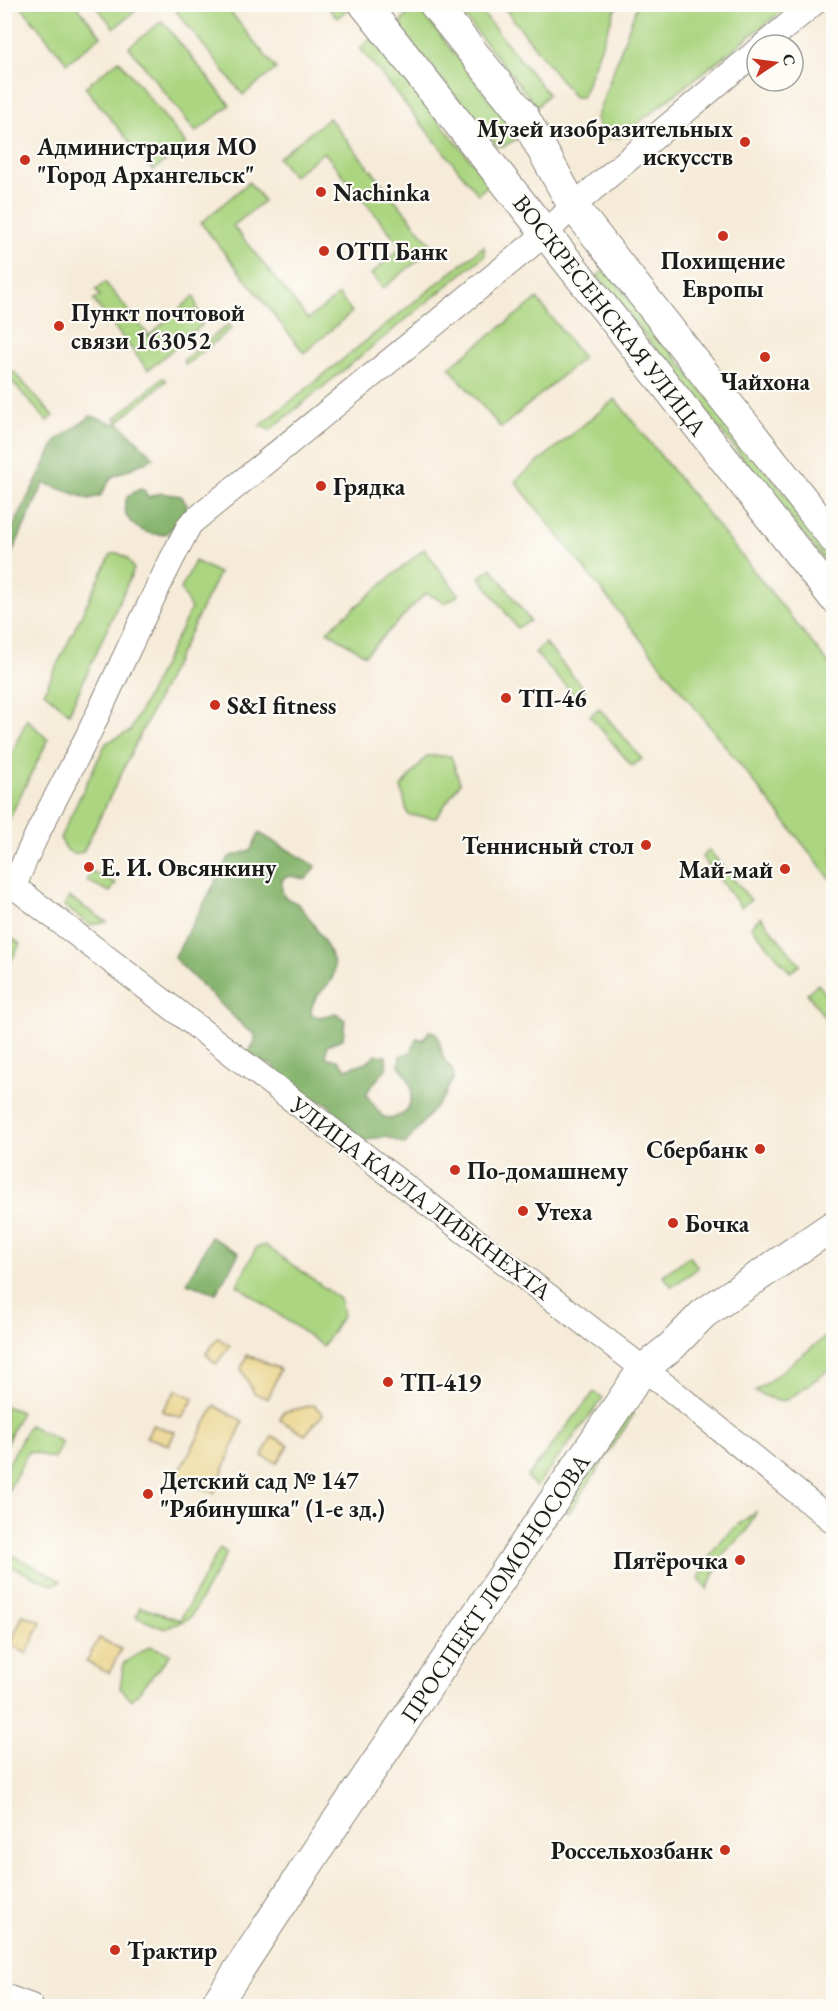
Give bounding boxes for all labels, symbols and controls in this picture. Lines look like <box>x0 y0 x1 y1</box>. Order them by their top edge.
north arrow <box>745 33 805 93</box>
text: С <box>778 52 801 68</box>
place label: Музей изобразительных искусств <box>477 113 733 173</box>
place label: Администрация МО "Город Архангельск" <box>36 131 256 190</box>
marker: Музей изобразительных искусств <box>738 135 752 149</box>
marker: Администрация МО "Город Архангельск" <box>18 153 32 167</box>
place label: Nachinka <box>333 177 430 208</box>
marker: Nachinka <box>314 185 328 199</box>
street label: ВОСКРЕСЕНСКАЯ УЛИЦА <box>506 188 714 442</box>
marker: Похищение Европы <box>716 229 730 243</box>
place label: ОТП Банк <box>336 236 449 267</box>
marker: ОТП Банк <box>317 244 331 258</box>
place label: Похищение Европы <box>661 245 785 304</box>
place label: Пункт почтовой связи 163052 <box>71 297 245 356</box>
marker: Пункт почтовой связи 163052 <box>52 319 66 333</box>
marker: Чайхона <box>758 350 772 364</box>
place label: Чайхона <box>720 366 811 397</box>
place label: Грядка <box>333 471 406 502</box>
marker: Грядка <box>314 479 328 493</box>
place label: ТП-46 <box>518 683 587 714</box>
place label: S&I fitness <box>227 690 337 721</box>
marker: ТП-46 <box>499 691 513 705</box>
marker: S&I fitness <box>208 698 222 712</box>
place label: Теннисный стол <box>462 830 634 861</box>
marker: Теннисный стол <box>639 838 653 852</box>
place label: Е. И. Овсянкину <box>101 852 277 884</box>
place label: Май-май <box>679 854 773 885</box>
marker: Е. И. Овсянкину <box>82 860 96 874</box>
marker: Май-май <box>778 862 792 876</box>
street label: УЛИЦА КАРЛА ЛИБКНЕХТА <box>283 1089 558 1307</box>
place label: Сбербанк <box>646 1134 749 1165</box>
marker: Сбербанк <box>753 1142 767 1156</box>
place label: По-домашнему <box>467 1155 629 1187</box>
marker: По-домашнему <box>448 1163 462 1177</box>
place label: Утеха <box>534 1196 593 1227</box>
marker: Утеха <box>516 1204 530 1218</box>
place label: Бочка <box>685 1208 750 1239</box>
marker: Бочка <box>666 1216 680 1230</box>
place label: ТП-419 <box>400 1367 482 1398</box>
marker: ТП-419 <box>381 1375 395 1389</box>
street label: ПРОСПЕКТ ЛОМОНОСОВА <box>393 1447 597 1728</box>
place label: Детский сад № 147 "Рябинушка" (1-е зд.) <box>160 1465 385 1525</box>
marker: Детский сад № 147 "Рябинушка" (1-е зд.) <box>141 1487 155 1501</box>
place label: Пятёрочка <box>613 1545 728 1576</box>
marker: Пятёрочка <box>733 1553 747 1567</box>
place label: Россельхозбанк <box>551 1835 714 1866</box>
marker: Россельхозбанк <box>718 1843 732 1857</box>
place label: Трактир <box>127 1935 217 1966</box>
marker: Трактир <box>108 1943 122 1957</box>

